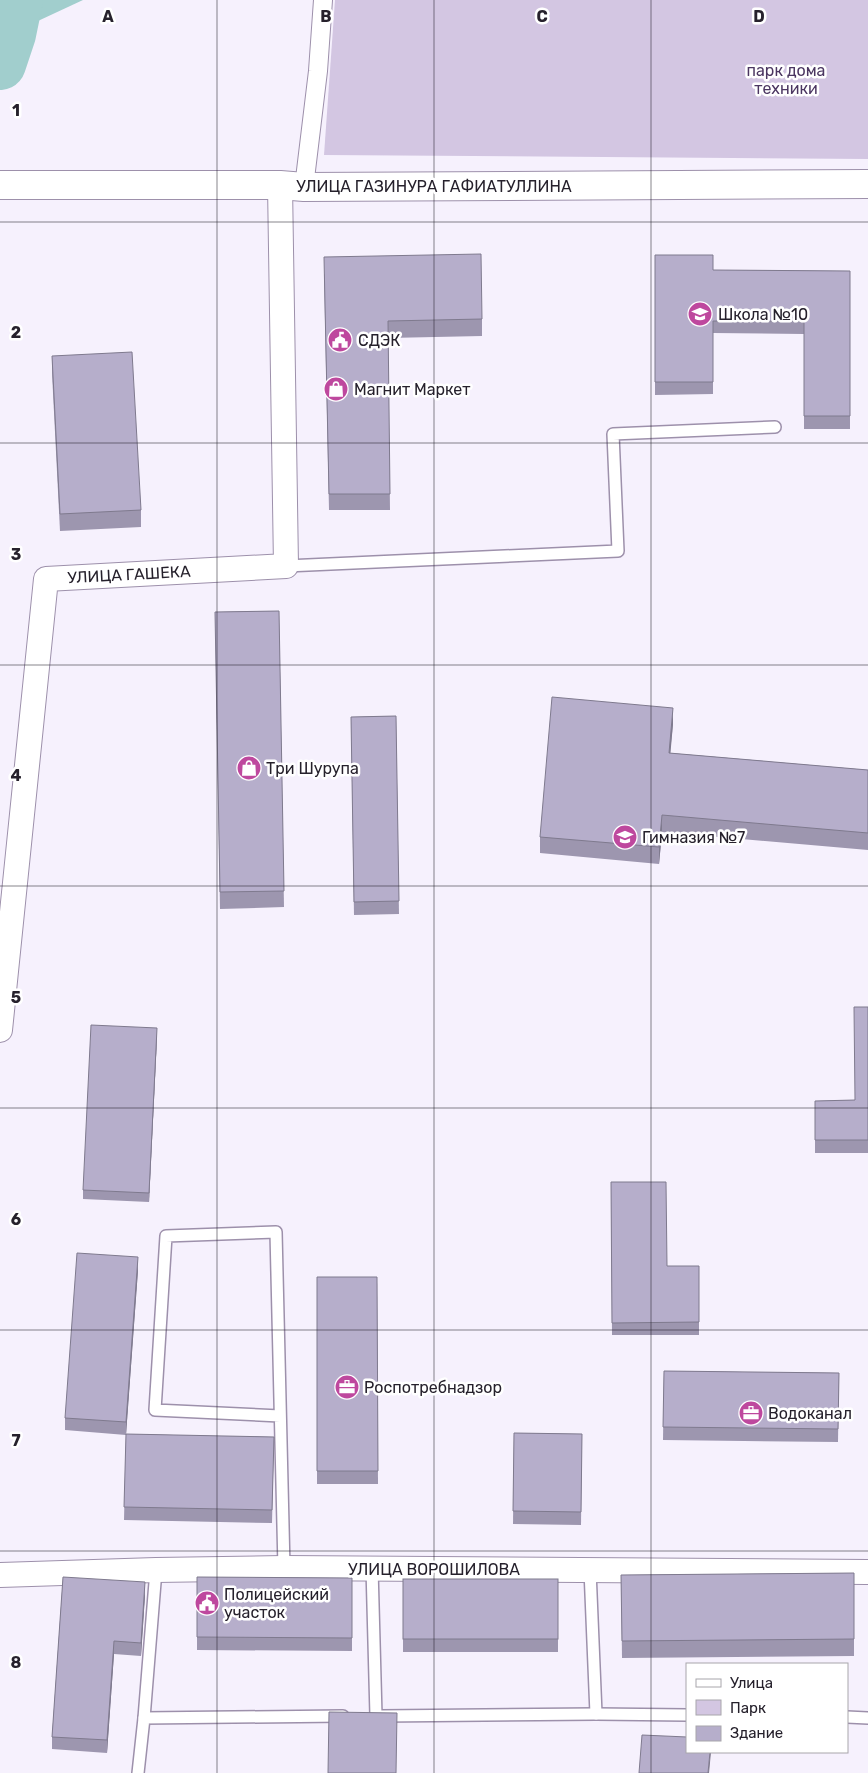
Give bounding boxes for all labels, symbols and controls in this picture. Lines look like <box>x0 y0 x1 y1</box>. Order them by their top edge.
text: A <box>102 7 114 26</box>
text: B <box>320 7 332 26</box>
text: C <box>536 7 548 26</box>
text: D <box>753 7 765 26</box>
park label: парк дома техники <box>747 61 825 98</box>
text: 1 <box>12 101 20 120</box>
street label: УЛИЦА ГАЗИНУРА ГАФИАТУЛЛИНА <box>296 177 572 196</box>
school or university icon: Школа №10 <box>687 301 713 327</box>
place label: Школа №10 <box>718 305 808 324</box>
text: 2 <box>11 323 21 342</box>
public building icon: СДЭК <box>327 327 353 353</box>
place label: СДЭК <box>358 331 400 350</box>
shop icon: Магнит Маркет <box>323 376 349 402</box>
place label: Магнит Маркет <box>354 380 470 399</box>
text: 3 <box>11 545 21 564</box>
street label: УЛИЦА ГАШЕКА <box>67 562 191 587</box>
shop icon: Три Шурупа <box>236 755 262 781</box>
place label: Три Шурупа <box>266 759 359 778</box>
text: 4 <box>11 766 22 785</box>
school or university icon: Гимназия №7 <box>612 824 638 850</box>
place label: Гимназия №7 <box>642 828 745 847</box>
text: 5 <box>11 988 21 1007</box>
text: 6 <box>11 1210 21 1229</box>
office icon: Роспотребнадзор <box>334 1374 360 1400</box>
place label: Роспотребнадзор <box>364 1378 502 1397</box>
office icon: Водоканал <box>738 1400 764 1426</box>
place label: Водоканал <box>768 1404 852 1423</box>
text: 7 <box>11 1431 21 1450</box>
street label: УЛИЦА ВОРОШИЛОВА <box>348 1560 520 1579</box>
place label: Полицейский участок <box>224 1585 329 1622</box>
public building icon: Полицейский участок <box>194 1590 220 1616</box>
text: 8 <box>11 1653 22 1672</box>
legend <box>686 1663 848 1753</box>
text: Улица <box>730 1674 773 1692</box>
text: Парк <box>730 1699 766 1717</box>
text: Здание <box>730 1724 783 1742</box>

